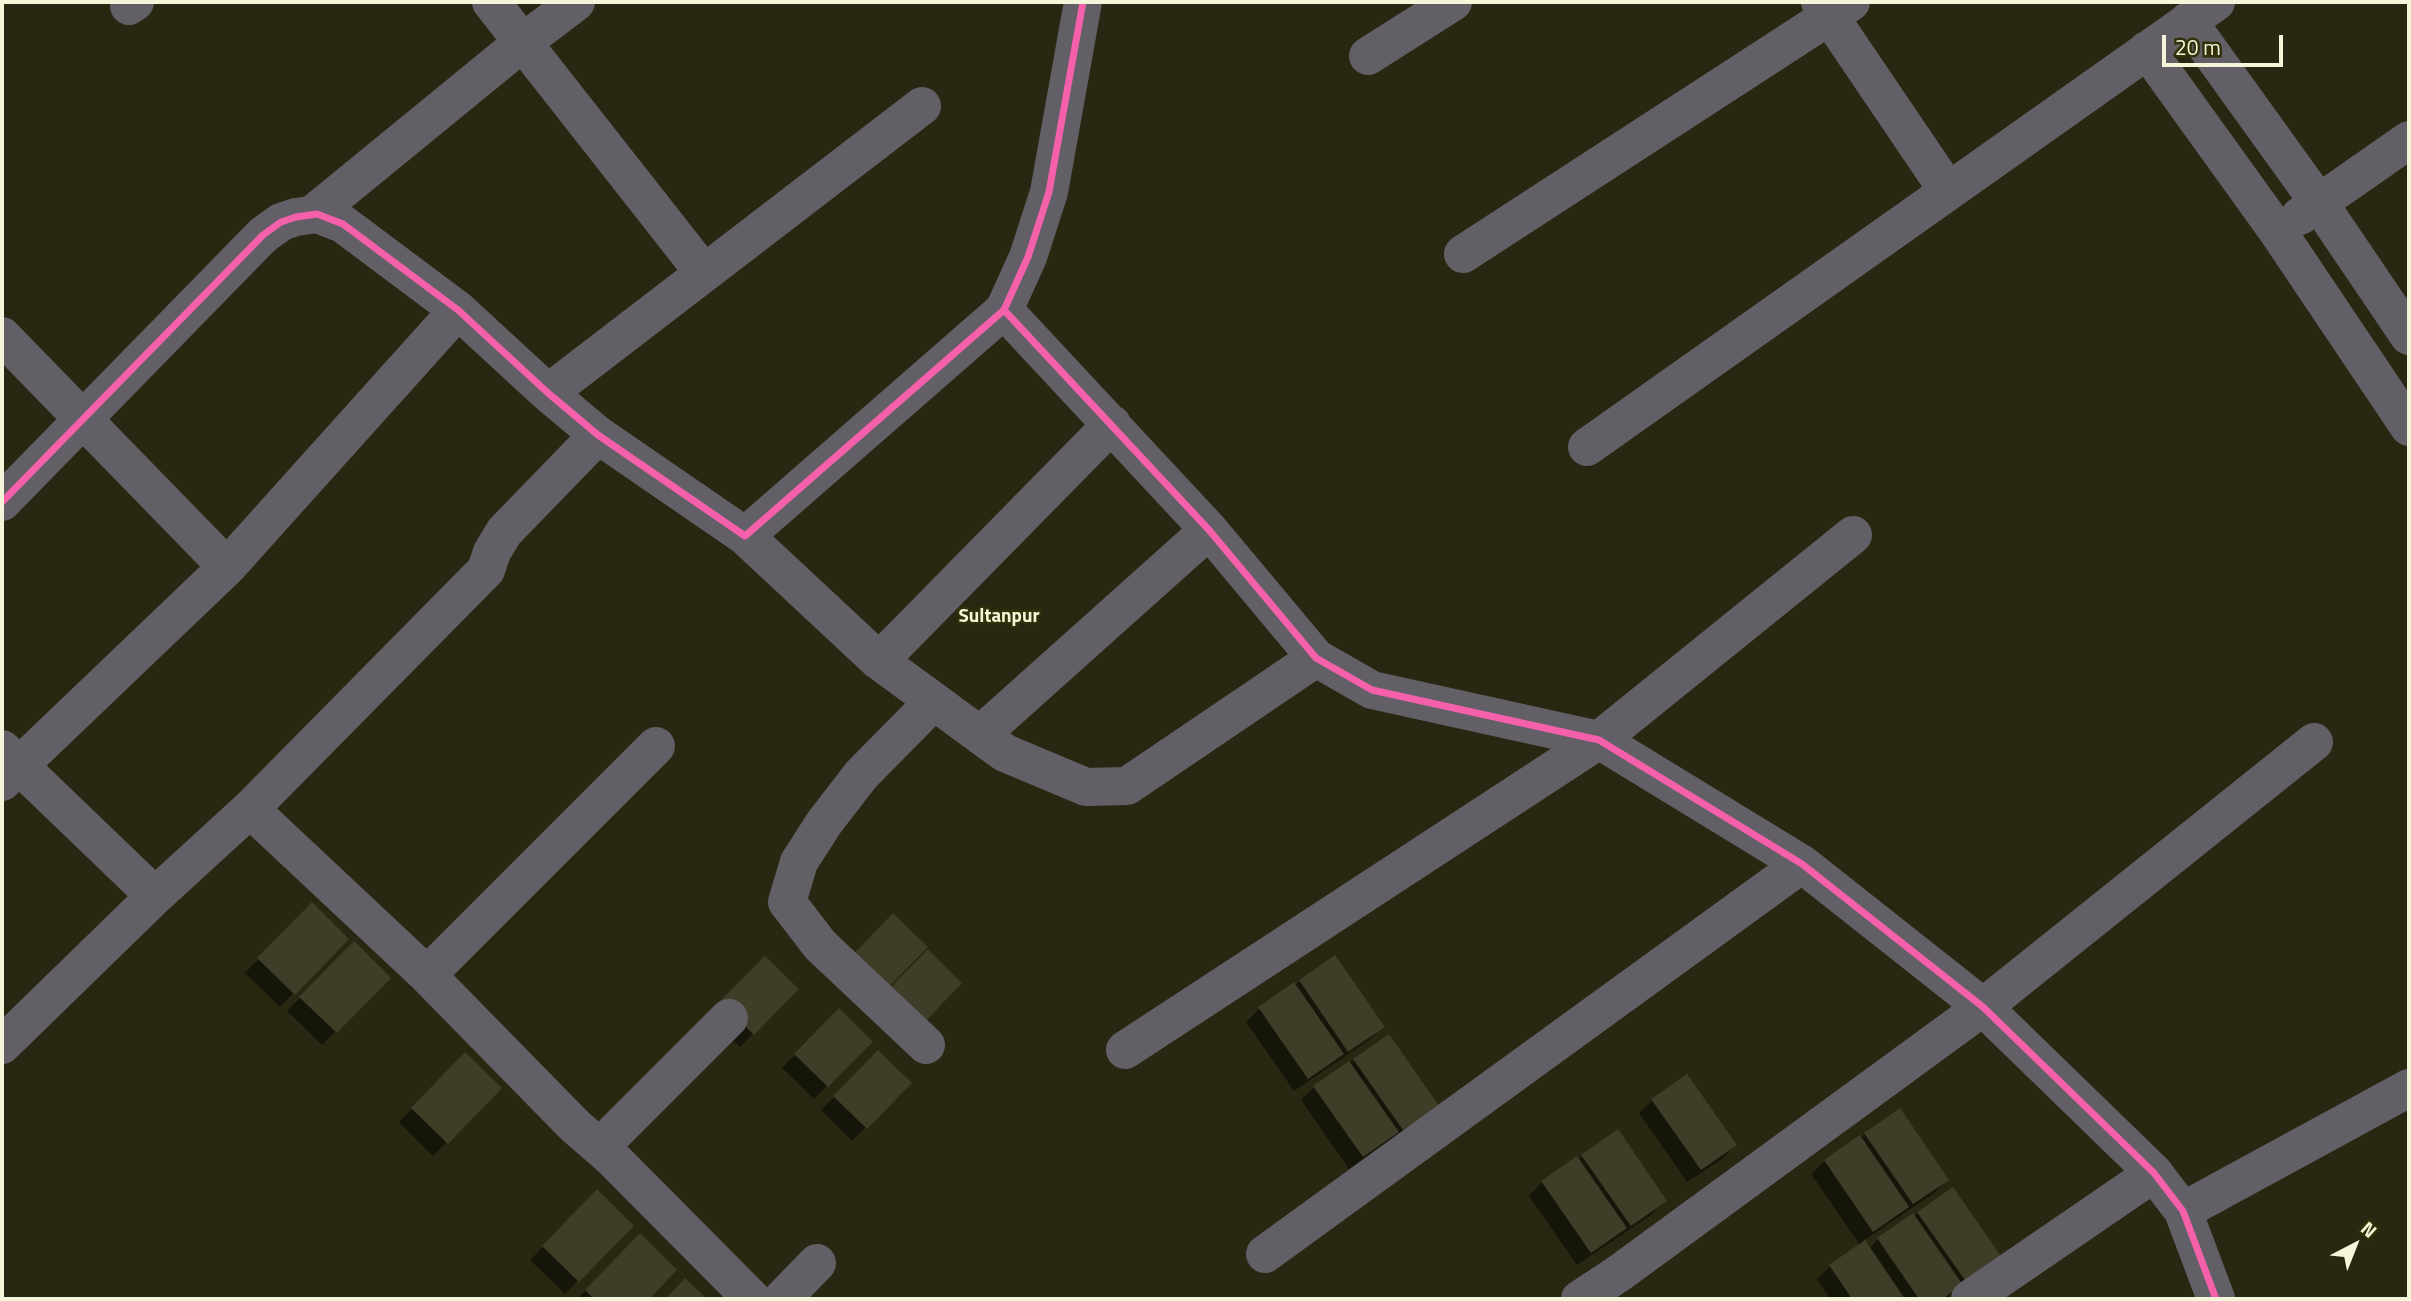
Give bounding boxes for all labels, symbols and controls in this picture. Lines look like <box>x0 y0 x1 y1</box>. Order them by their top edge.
scale bar <box>2166 21 2287 65</box>
text: 20 m <box>2175 31 2221 63</box>
district label: Sultanpur <box>958 606 1040 628</box>
north arrow <box>2320 1210 2390 1280</box>
text: N <box>2355 1214 2384 1244</box>

